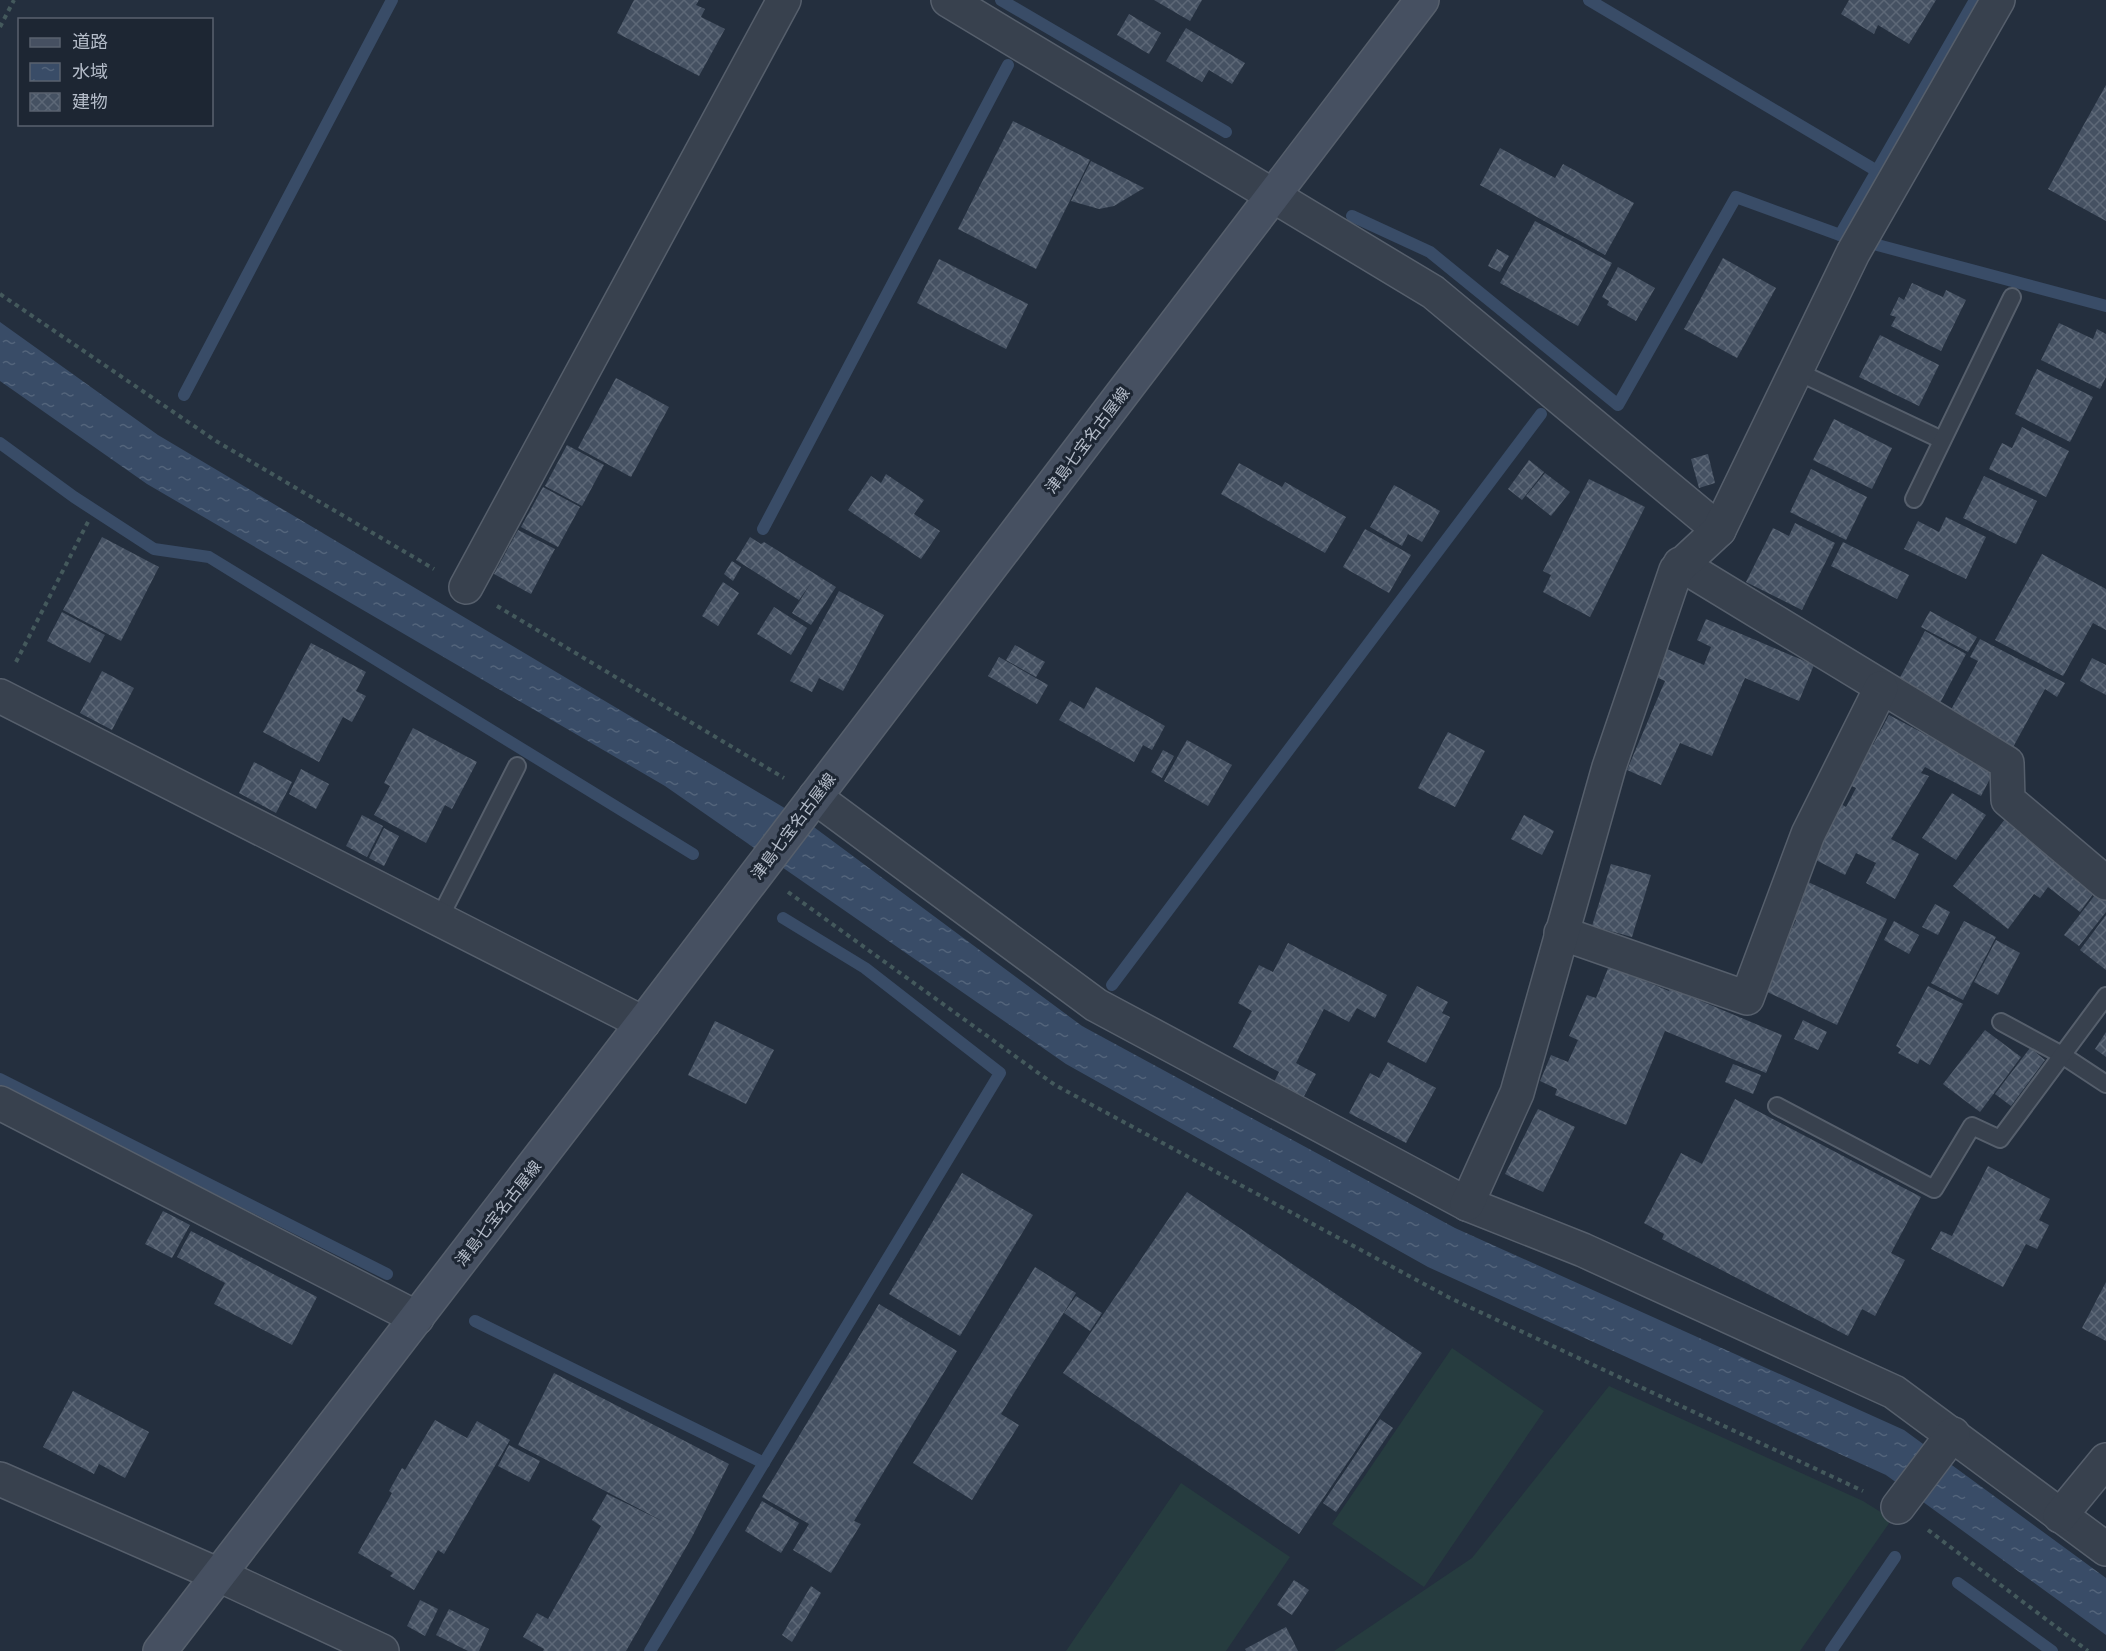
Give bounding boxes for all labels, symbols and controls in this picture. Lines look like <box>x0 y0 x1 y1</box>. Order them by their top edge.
legend <box>18 18 213 126</box>
text: 道路 <box>72 32 108 52</box>
text: 水域 <box>72 62 108 82</box>
text: 建物 <box>72 92 108 112</box>
street label: 津島七宝名古屋線 <box>1042 384 1133 497</box>
street label: 津島七宝名古屋線 <box>748 770 839 883</box>
street label: 津島七宝名古屋線 <box>452 1158 544 1269</box>

